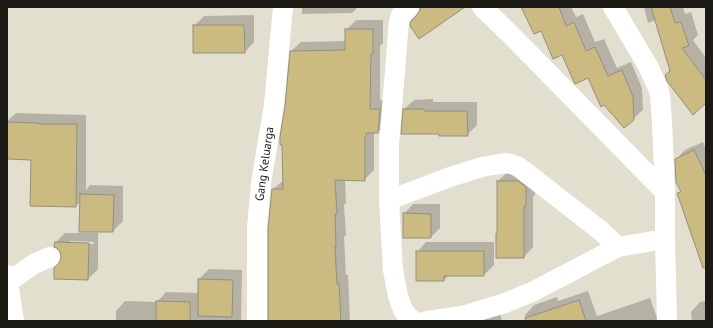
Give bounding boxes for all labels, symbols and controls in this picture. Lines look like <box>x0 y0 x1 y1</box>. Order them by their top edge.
street label: Gang Keluarga <box>253 126 277 202</box>

